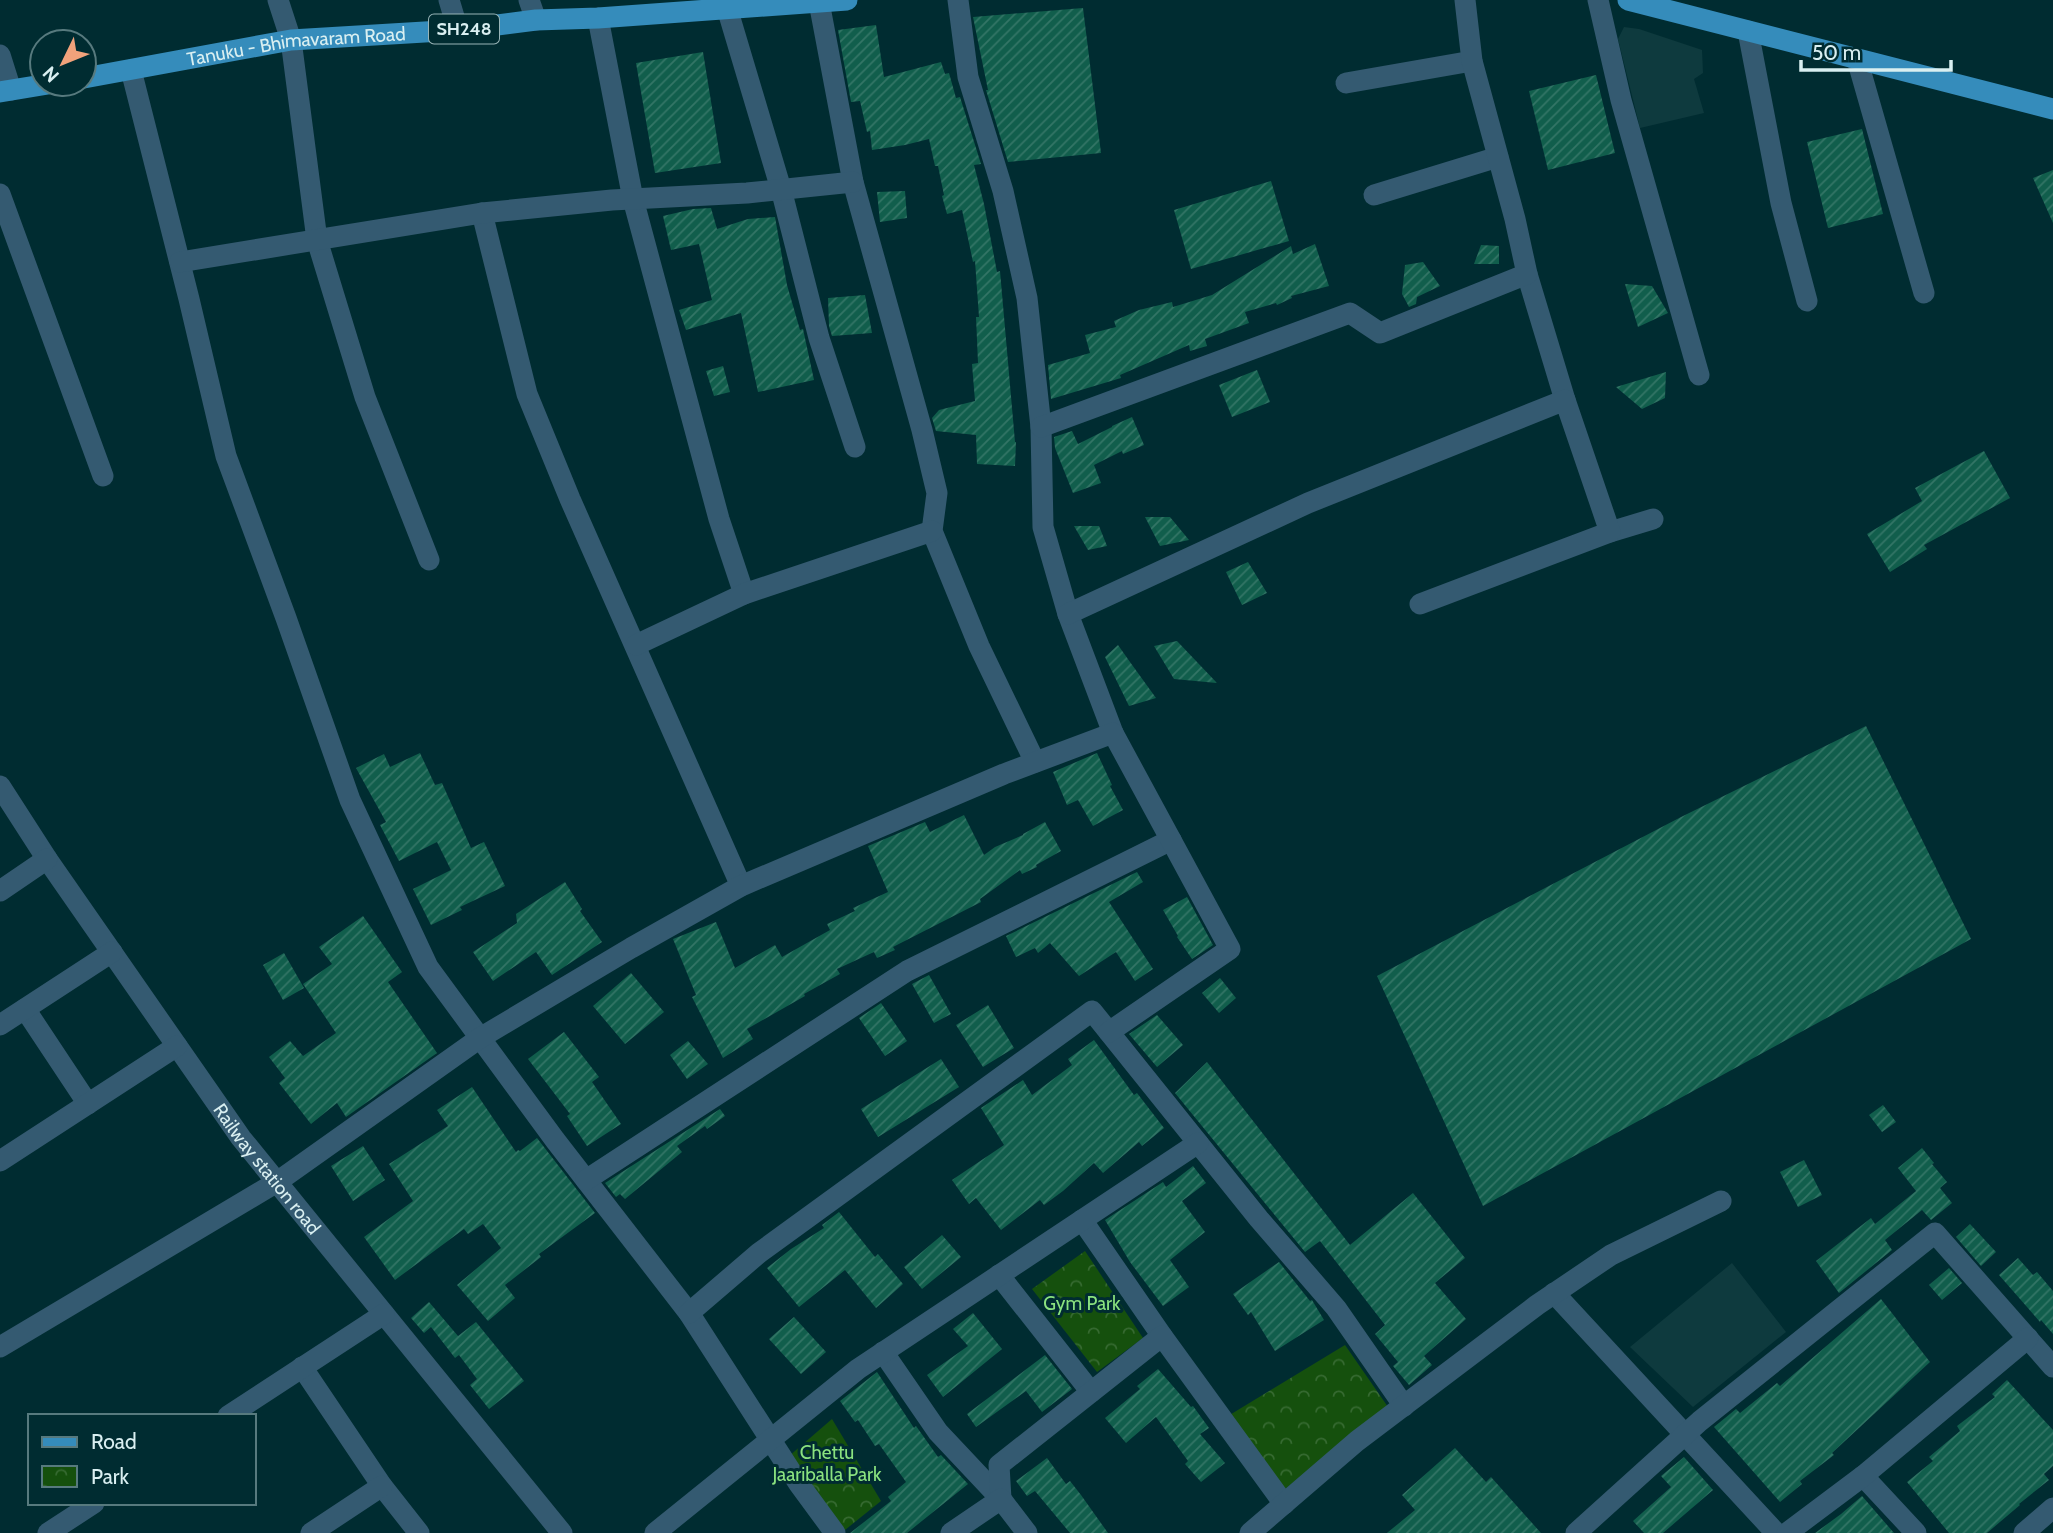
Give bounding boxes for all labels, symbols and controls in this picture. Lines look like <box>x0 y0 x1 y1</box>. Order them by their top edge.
road number: SH248 <box>429 15 499 44</box>
street label: Tanuku - Bhimavaram Road <box>185 22 406 71</box>
north arrow <box>28 28 98 98</box>
scale bar <box>1801 28 1952 72</box>
text: 50 m <box>1812 40 1861 65</box>
text: N <box>38 61 64 87</box>
street label: Railway station road <box>208 1099 325 1239</box>
park label: Gym Park <box>1043 1292 1121 1315</box>
legend <box>28 1414 256 1505</box>
text: Road <box>91 1429 137 1454</box>
park label: Chettu Jaariballa Park <box>771 1441 882 1486</box>
text: Park <box>91 1464 129 1489</box>

